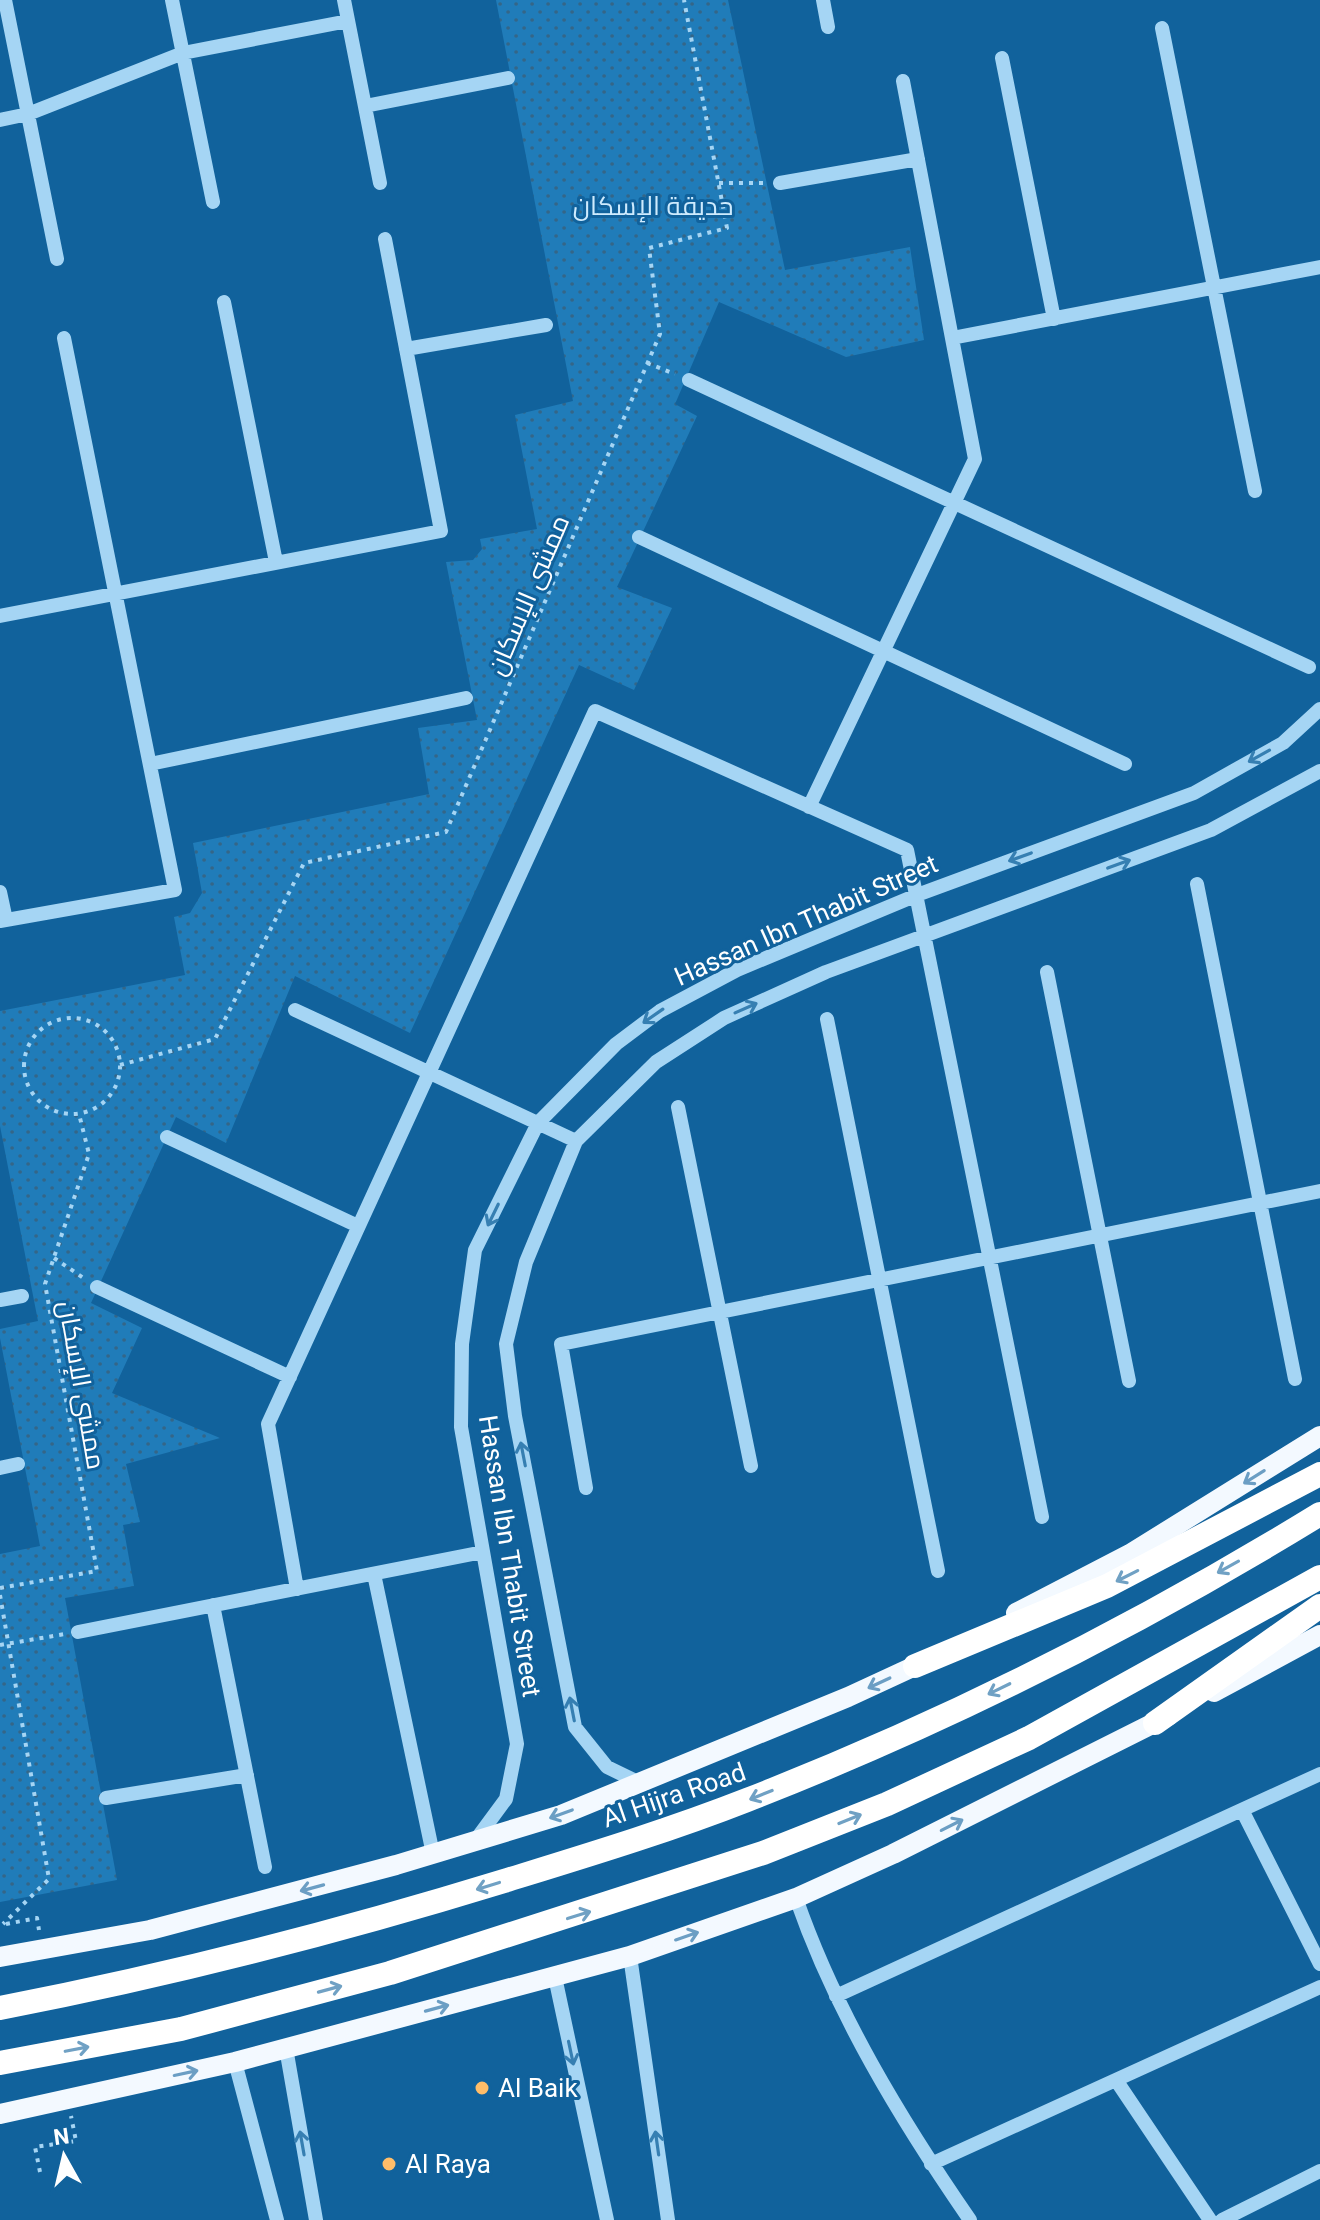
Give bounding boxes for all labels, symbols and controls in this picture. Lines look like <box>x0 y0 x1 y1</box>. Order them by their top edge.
park label: حديقة الإسكان <box>573 191 733 223</box>
street label: ممشى الإسكان <box>481 511 577 680</box>
one-way arrow <box>1247 749 1271 765</box>
street label: Hassan Ibn Thabit Street <box>670 848 942 992</box>
one-way arrow <box>1008 851 1032 865</box>
one-way arrow <box>1107 856 1131 870</box>
one-way arrow <box>734 1000 758 1015</box>
one-way arrow <box>643 1008 665 1024</box>
one-way arrow <box>485 1202 500 1226</box>
street label: ممشى الإسكان <box>50 1298 112 1472</box>
street label: Hassan Ibn Thabit Street <box>473 1413 547 1699</box>
one-way arrow <box>514 1442 529 1467</box>
one-way arrow <box>1243 1469 1266 1485</box>
one-way arrow <box>1217 1560 1241 1575</box>
one-way arrow <box>1116 1568 1140 1584</box>
one-way arrow <box>867 1676 891 1691</box>
one-way arrow <box>987 1682 1011 1697</box>
one-way arrow <box>563 1697 578 1722</box>
street label: Al Hijra Road <box>598 1757 750 1833</box>
one-way arrow <box>749 1788 774 1803</box>
one-way arrow <box>549 1808 574 1822</box>
one-way arrow <box>837 1811 862 1825</box>
one-way arrow <box>940 1817 964 1832</box>
one-way arrow <box>476 1879 502 1894</box>
one-way arrow <box>299 1881 325 1896</box>
one-way arrow <box>565 1907 591 1922</box>
one-way arrow <box>674 1927 699 1942</box>
one-way arrow <box>316 1981 342 1996</box>
one-way arrow <box>424 2000 450 2015</box>
one-way arrow <box>63 2040 89 2055</box>
one-way arrow <box>564 2040 579 2066</box>
one-way arrow <box>172 2065 198 2080</box>
place label: Al Baik <box>498 2073 578 2103</box>
marker: Al Baik <box>473 2079 491 2097</box>
north arrow <box>24 2116 104 2196</box>
text: N <box>52 2123 71 2150</box>
one-way arrow <box>294 2131 309 2156</box>
one-way arrow <box>649 2131 664 2156</box>
place label: Al Raya <box>405 2149 491 2179</box>
marker: Al Raya <box>380 2155 398 2173</box>

